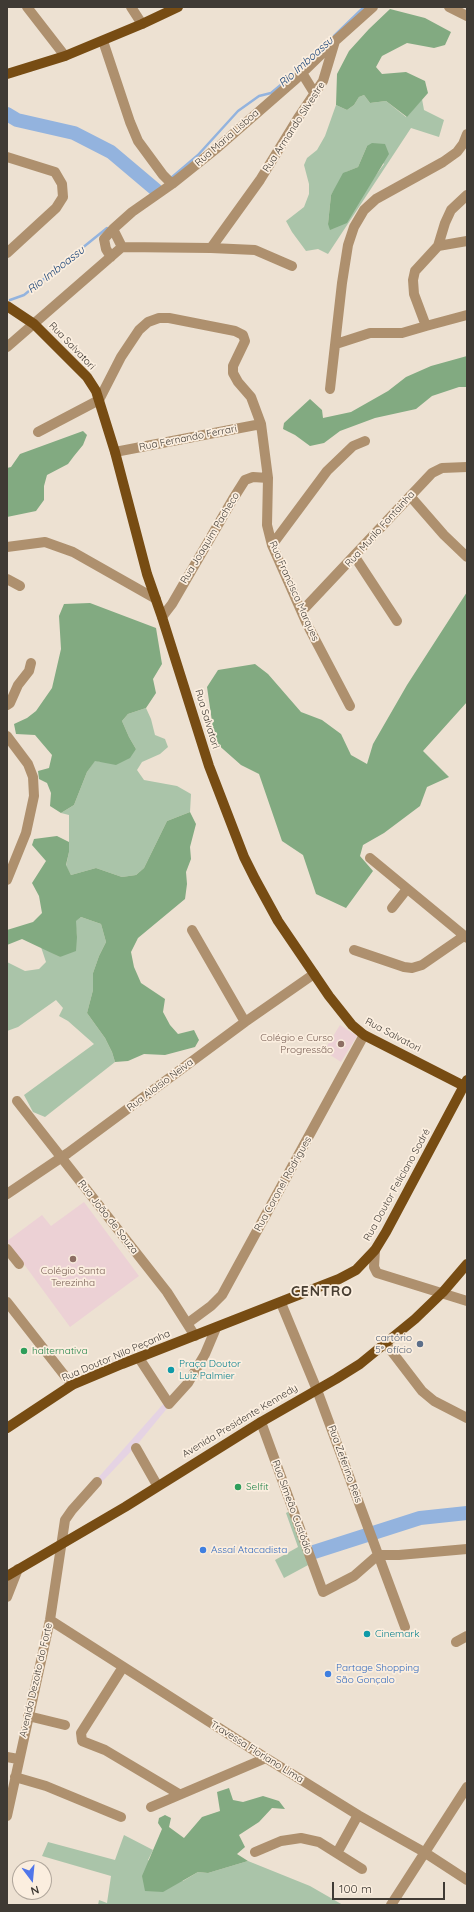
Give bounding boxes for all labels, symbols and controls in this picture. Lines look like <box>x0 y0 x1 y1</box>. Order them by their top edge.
water label: Rio Imboassu <box>276 34 336 90</box>
street label: Rua Armando Silvestre <box>260 80 328 174</box>
street label: Rua Maria Lisboa <box>193 107 261 169</box>
water label: Rio Imboassu <box>25 244 87 296</box>
street label: Rua Salvatori <box>46 320 98 372</box>
street label: Rua Fernando Ferrari <box>138 423 238 453</box>
street label: Rua Murilo Fontainha <box>343 488 417 570</box>
street label: Rua Joaquim Pacheco <box>178 490 242 586</box>
street label: Rua Francisca Marques <box>267 539 321 643</box>
street label: Rua Salvatori <box>192 688 222 750</box>
street label: Rua Salvatori <box>363 1015 423 1055</box>
place label: Colégio e Curso Progressão <box>260 1032 333 1056</box>
marker: Colégio e Curso Progressão <box>336 1039 346 1049</box>
street label: Rua Aloisio Neiva <box>124 1056 196 1114</box>
street label: Rua Doutor Feliciano Sodré <box>361 1127 433 1243</box>
street label: Rua Coronel Rodrigues <box>252 1134 314 1234</box>
street label: Rua João de Souza <box>75 1178 141 1256</box>
marker: Colégio Santa Terezinha <box>68 1254 78 1264</box>
place label: Colégio Santa Terezinha <box>41 1265 105 1288</box>
district label: CENTRO <box>291 1284 353 1300</box>
street label: Rua Doutor Nilo Peçanha <box>60 1328 172 1384</box>
place label: cartório 5° ofício <box>375 1332 412 1356</box>
marker: cartório 5° ofício <box>415 1339 425 1349</box>
place label: halternativa <box>32 1345 88 1357</box>
marker: halternativa <box>19 1346 29 1356</box>
place label: Praça Doutor Luiz Palmier <box>179 1358 241 1382</box>
marker: Praça Doutor Luiz Palmier <box>166 1365 176 1375</box>
street label: Avenida Presidente Kennedy <box>180 1382 300 1460</box>
street label: Rua Zeferino Reis <box>325 1424 365 1504</box>
street label: Rua Simeão Custódio <box>269 1458 315 1556</box>
place label: Selfit <box>246 1481 269 1493</box>
marker: Selfit <box>233 1482 243 1492</box>
place label: Assaí Atacadista <box>211 1544 287 1556</box>
marker: Assaí Atacadista <box>198 1545 208 1555</box>
street label: Avenida Dezoito do Forte <box>17 1622 55 1738</box>
place label: Cinemark <box>375 1628 419 1640</box>
marker: Cinemark <box>362 1629 372 1639</box>
place label: Partage Shopping São Gonçalo <box>336 1662 419 1686</box>
marker: Partage Shopping São Gonçalo <box>323 1669 333 1679</box>
street label: Travessa Floriano Lima <box>208 1718 306 1786</box>
north arrow <box>12 1860 52 1900</box>
scale bar <box>334 1874 447 1900</box>
text: 100 m <box>339 1881 372 1896</box>
text: N <box>29 1883 41 1898</box>

